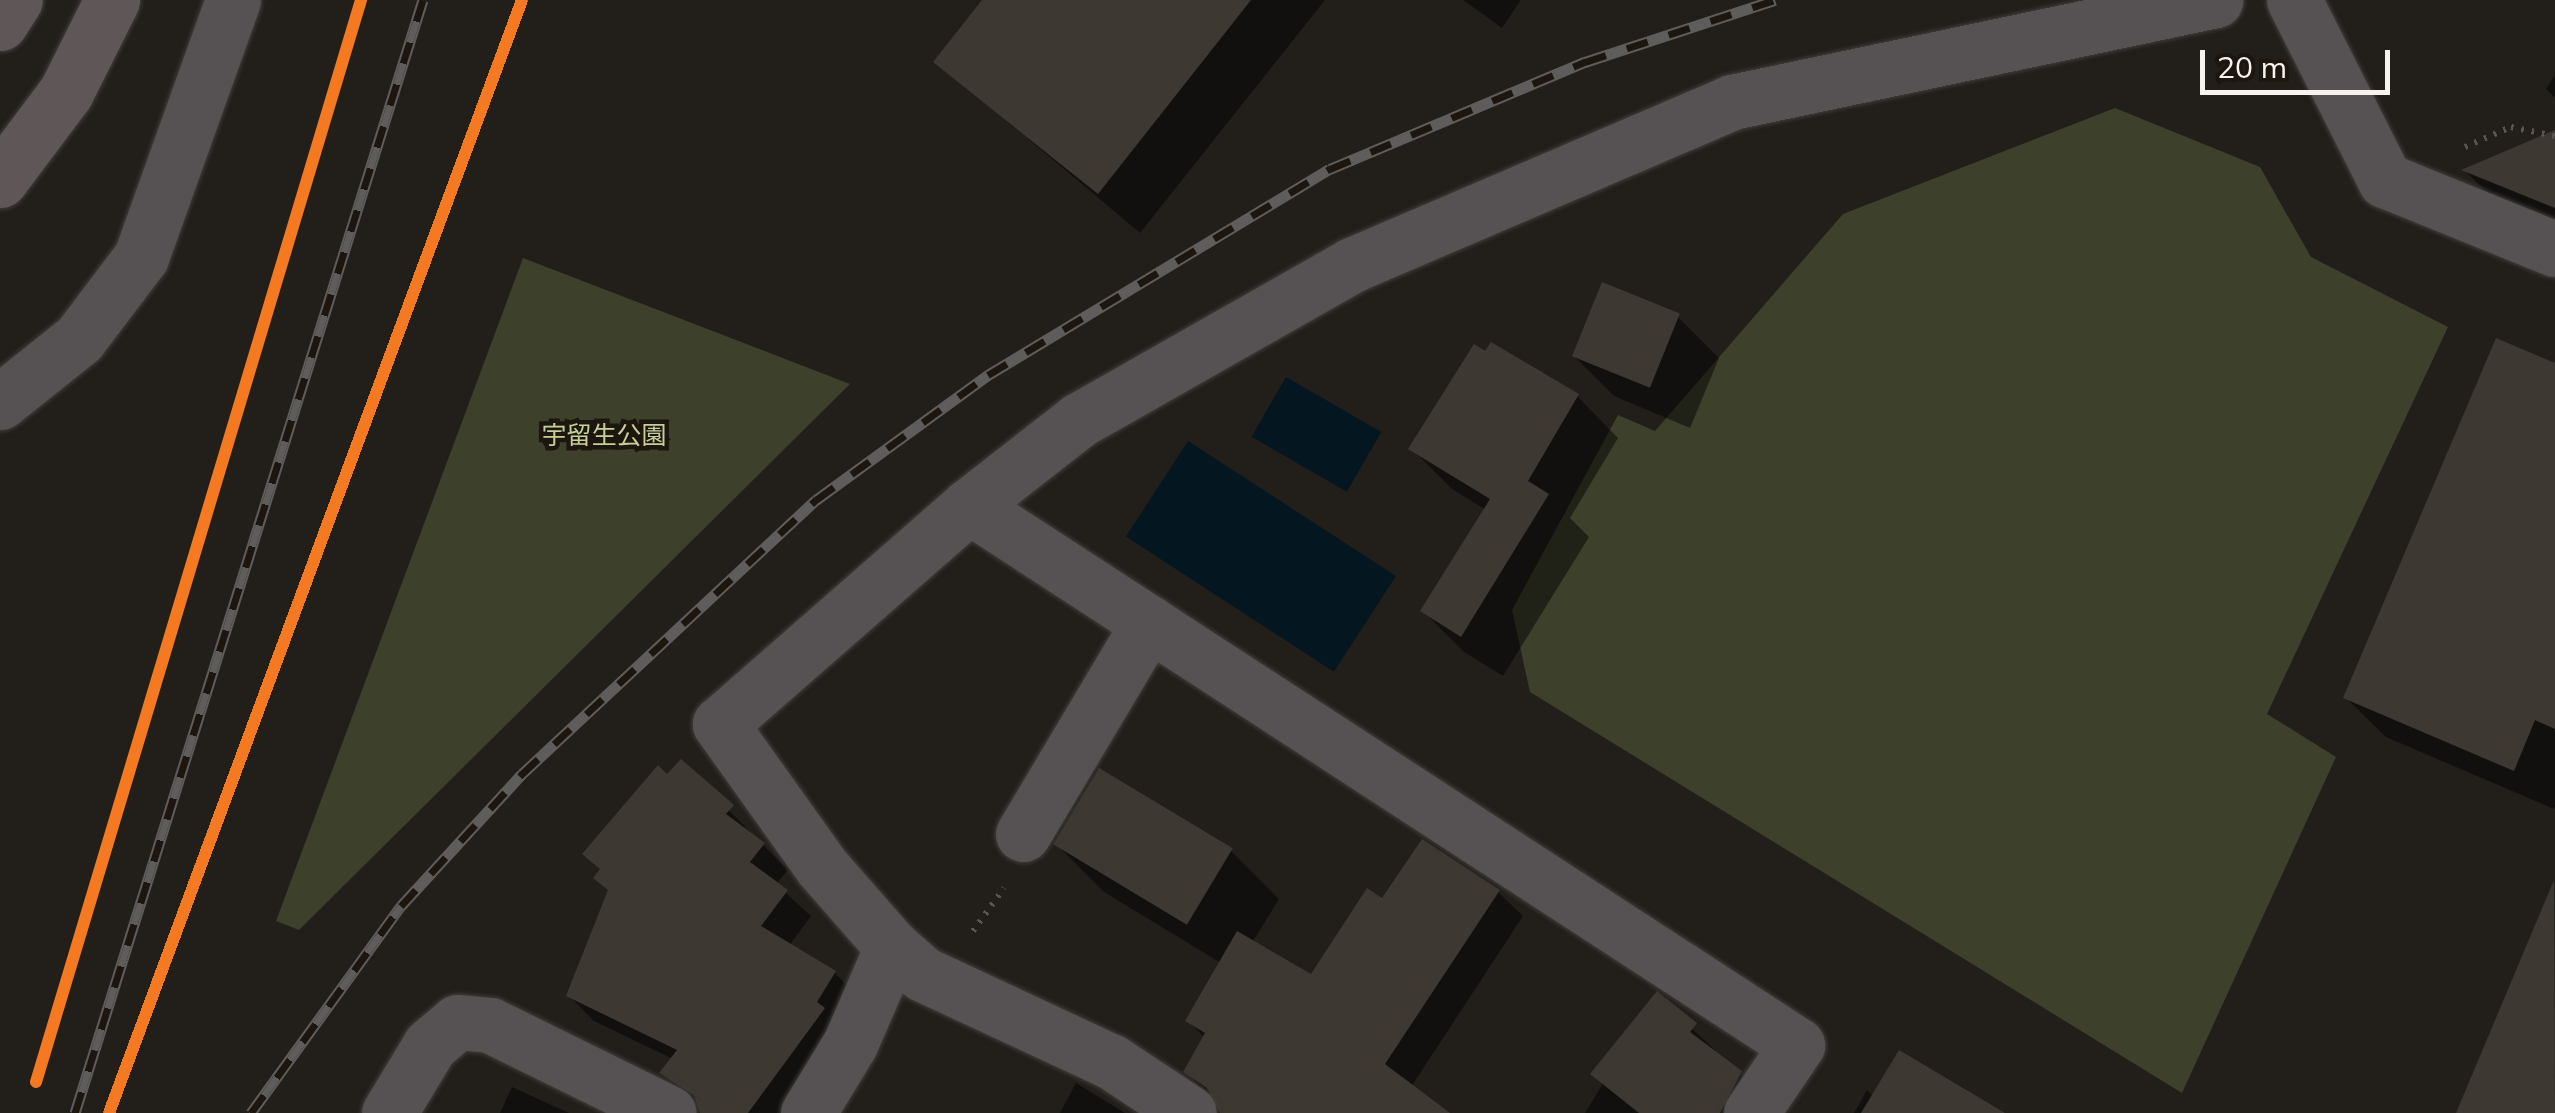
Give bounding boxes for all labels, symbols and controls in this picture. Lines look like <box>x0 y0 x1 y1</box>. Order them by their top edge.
scale bar <box>2205 30 2395 92</box>
text: 20 m <box>2217 48 2287 86</box>
park label: 宇留生公園 <box>542 420 666 450</box>

